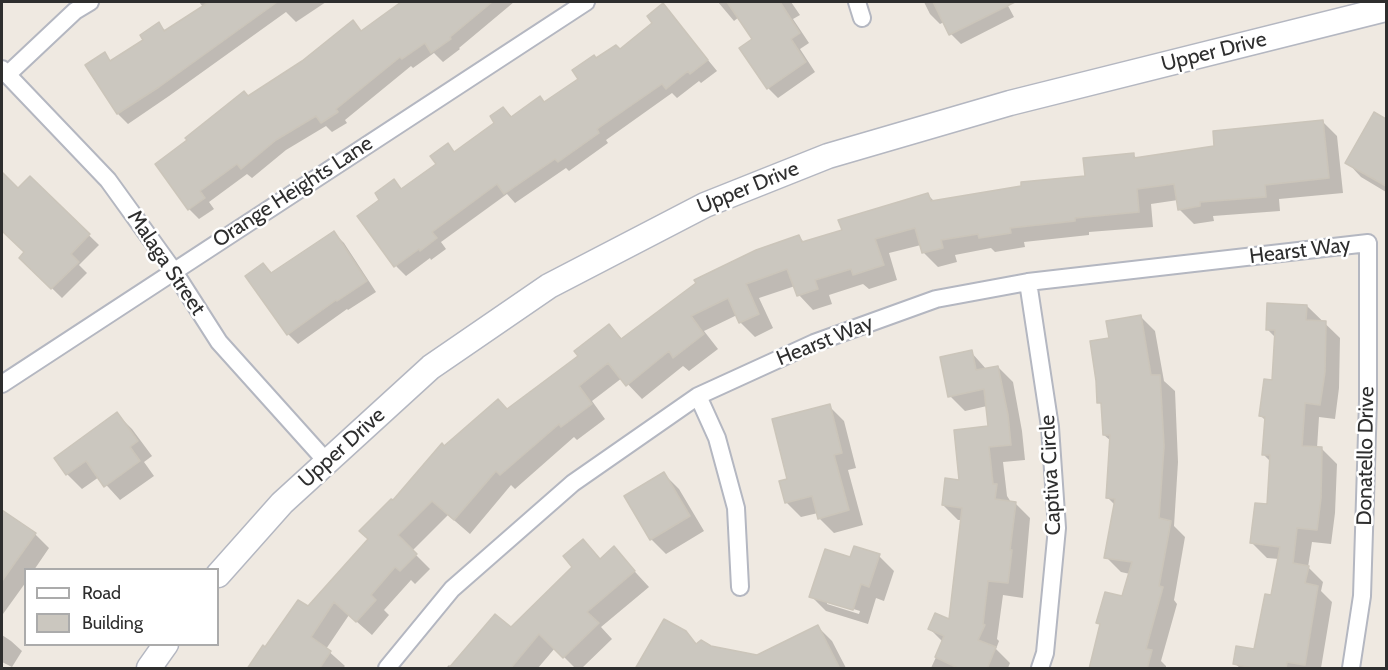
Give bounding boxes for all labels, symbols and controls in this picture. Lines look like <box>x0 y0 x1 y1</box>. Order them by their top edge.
street label: Upper Drive <box>1159 27 1269 77</box>
street label: Orange Heights Lane <box>208 131 378 253</box>
street label: Upper Drive <box>693 156 803 220</box>
street label: Malaga Street <box>122 206 210 320</box>
street label: Hearst Way <box>1248 232 1352 270</box>
street label: Hearst Way <box>773 310 877 372</box>
street label: Donatello Drive <box>1352 386 1380 526</box>
street label: Upper Drive <box>294 403 390 493</box>
street label: Captiva Circle <box>1035 414 1067 536</box>
legend <box>24 568 219 646</box>
text: Road <box>82 582 121 604</box>
text: Building <box>82 612 143 634</box>

